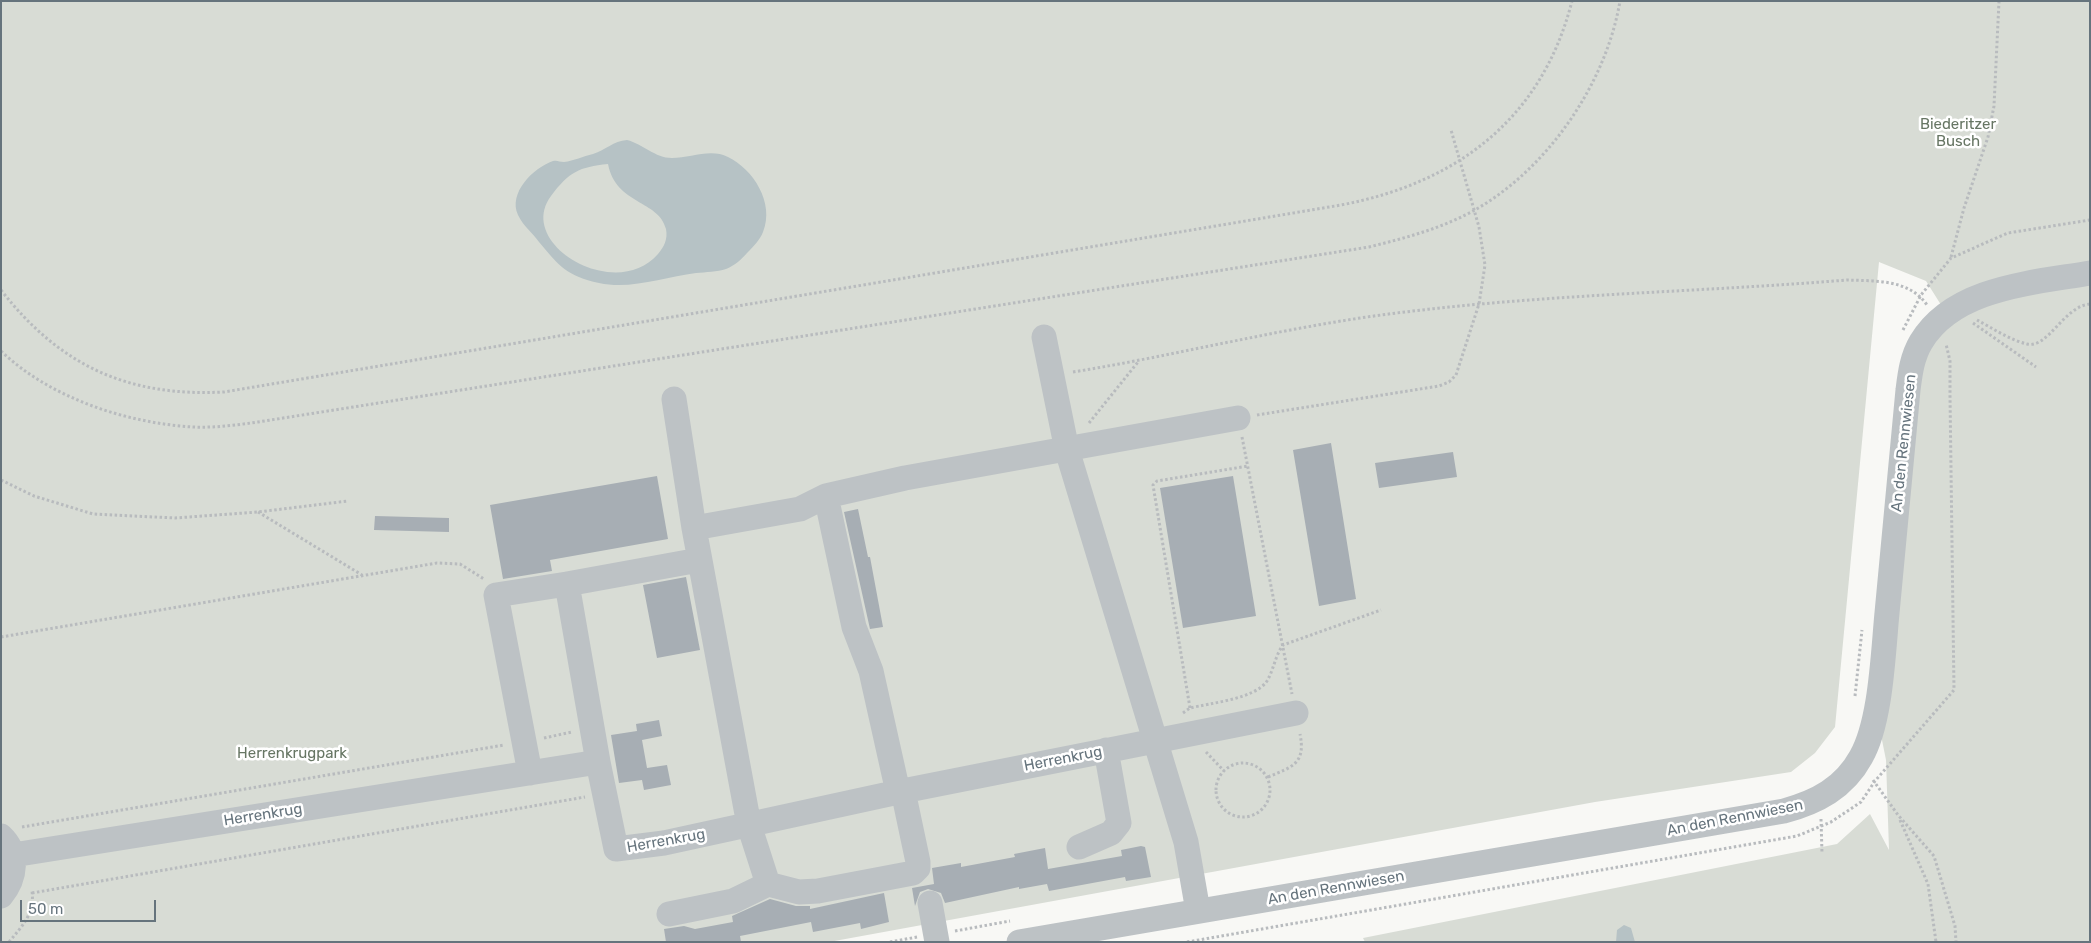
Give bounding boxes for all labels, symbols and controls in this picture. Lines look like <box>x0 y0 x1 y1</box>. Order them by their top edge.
park label: Biederitzer Busch <box>1920 116 1996 151</box>
street label: An den Rennwiesen <box>1888 373 1920 513</box>
street label: Herrenkrug <box>1022 743 1104 775</box>
park label: Herrenkrugpark <box>237 745 347 763</box>
street label: An den Rennwiesen <box>1665 796 1805 840</box>
street label: Herrenkrug <box>222 800 304 830</box>
street label: Herrenkrug <box>625 825 707 857</box>
street label: An den Rennwiesen <box>1266 867 1406 909</box>
scale bar <box>22 890 159 922</box>
text: 50 m <box>28 900 63 918</box>

